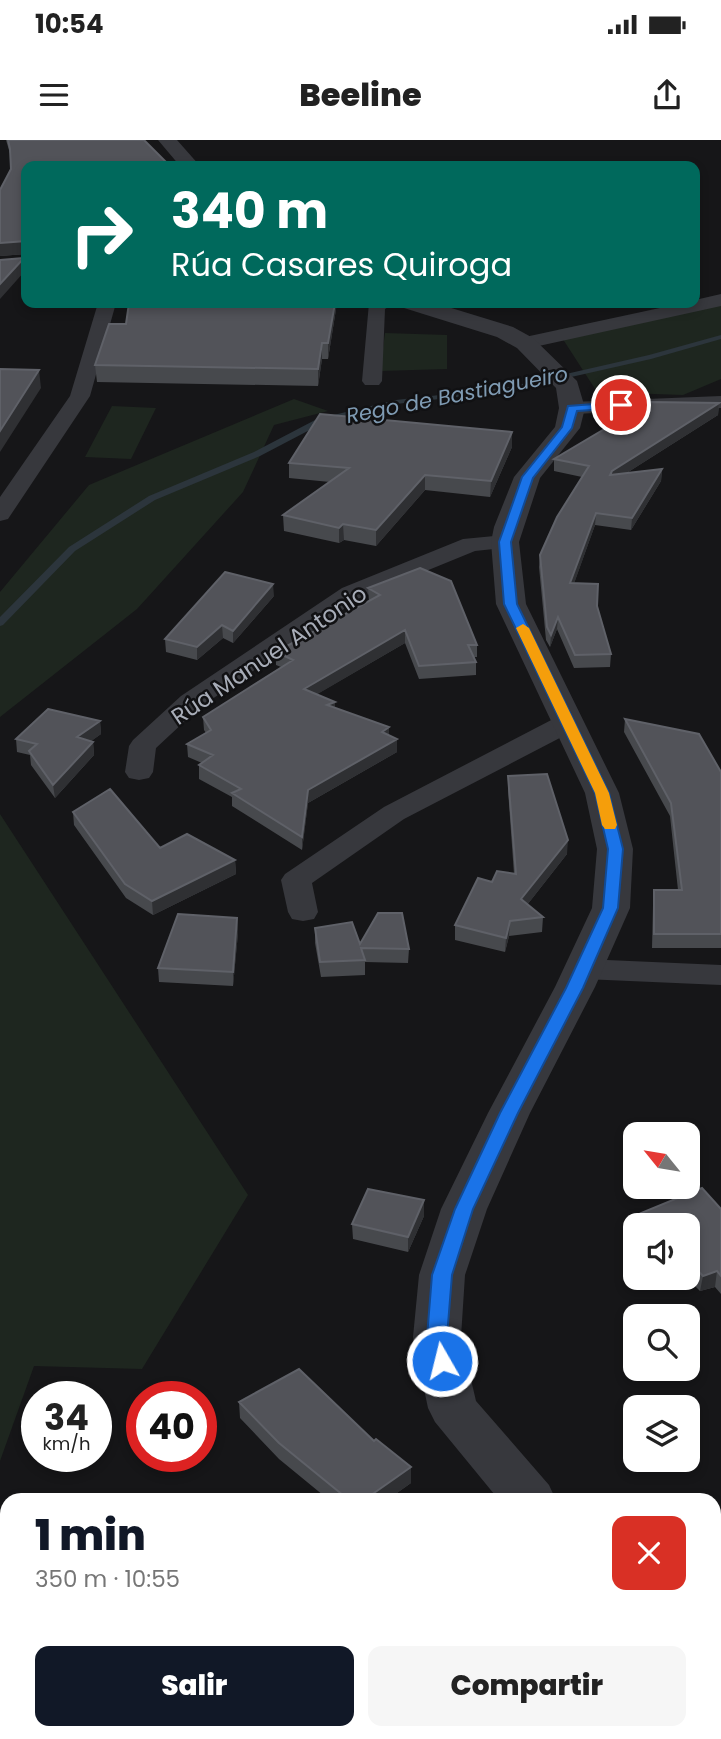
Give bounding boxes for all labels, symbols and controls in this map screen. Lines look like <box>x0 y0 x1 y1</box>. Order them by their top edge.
text: 10:54 <box>35 6 104 42</box>
text: Beeline <box>299 72 422 117</box>
icon: menu <box>35 76 73 114</box>
icon: share <box>648 76 686 114</box>
text: 340 m <box>171 177 328 245</box>
icon: right <box>56 189 147 280</box>
text: Rúa Casares Quiroga <box>171 242 512 287</box>
water label: Rego de Bastiagueiro <box>344 359 570 430</box>
pin <box>591 375 651 435</box>
icon: arrive <box>602 386 640 424</box>
street label: Rúa Manuel Antonio <box>165 578 373 732</box>
north arrow <box>623 1122 700 1199</box>
map controls <box>623 1122 700 1472</box>
button: sound <box>623 1213 700 1290</box>
button: search <box>623 1304 700 1381</box>
position arrow <box>405 1324 479 1398</box>
speed limit sign: 40 <box>126 1381 217 1472</box>
text: 34 <box>44 1393 89 1442</box>
button: layers <box>623 1395 700 1472</box>
text: km/h <box>43 1431 90 1456</box>
text: 1 min <box>35 1506 146 1565</box>
button: close <box>612 1516 686 1590</box>
text: 350 m · 10:55 <box>35 1563 180 1595</box>
button: Salir <box>35 1646 354 1726</box>
button: Compartir <box>368 1646 686 1726</box>

